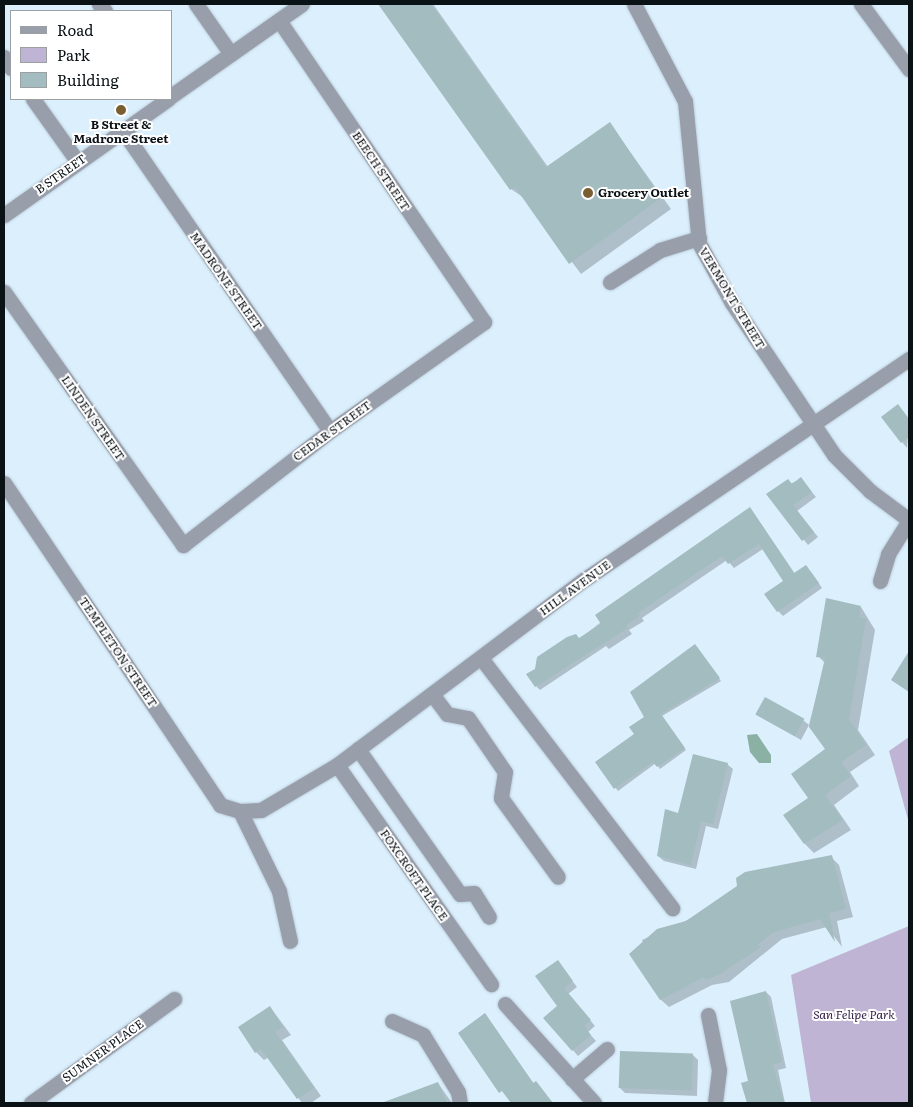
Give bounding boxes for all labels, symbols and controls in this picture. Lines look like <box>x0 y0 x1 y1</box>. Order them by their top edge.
legend <box>10 10 172 100</box>
text: Road <box>57 18 93 41</box>
text: Park <box>57 43 90 66</box>
text: Building <box>57 68 119 91</box>
marker: B Street & Madrone Street <box>115 104 127 116</box>
place label: B Street & Madrone Street <box>73 118 169 146</box>
street label: BEECH STREET <box>349 129 413 213</box>
street label: B STREET <box>33 151 89 197</box>
place label: Grocery Outlet <box>598 186 689 200</box>
marker: Grocery Outlet <box>582 187 594 199</box>
street label: MADRONE STREET <box>187 229 265 333</box>
street label: VERMONT STREET <box>696 245 768 351</box>
street label: LINDEN STREET <box>58 373 128 463</box>
street label: CEDAR STREET <box>290 398 374 464</box>
street label: HILL AVENUE <box>537 557 613 619</box>
street label: TEMPLETON STREET <box>76 594 160 710</box>
street label: FOXCROFT PLACE <box>377 827 451 923</box>
park label: San Felipe Park <box>813 1008 895 1022</box>
street label: SUMNER PLACE <box>60 1017 146 1085</box>

